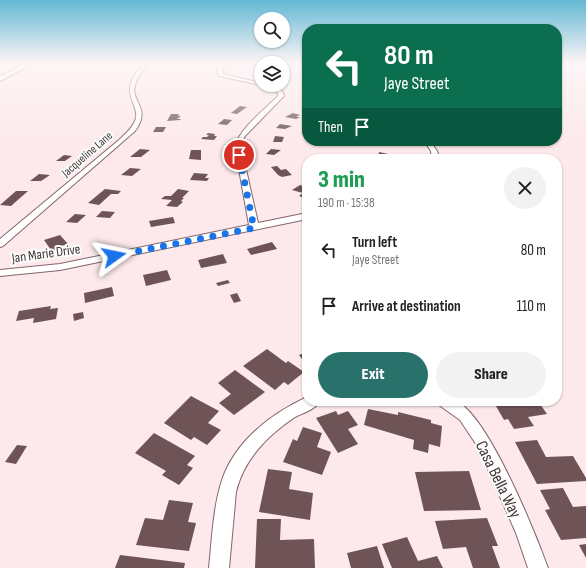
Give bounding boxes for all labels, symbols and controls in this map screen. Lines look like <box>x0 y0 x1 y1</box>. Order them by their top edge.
map controls <box>254 12 290 92</box>
button: search <box>254 12 290 48</box>
text: 80 m <box>384 39 433 72</box>
icon: left <box>318 40 370 92</box>
button: layers <box>254 56 290 92</box>
text: Jaye Street <box>384 73 449 94</box>
icon: arrive <box>351 116 373 138</box>
text: Then <box>318 118 343 137</box>
street label: Jacqueline Lane <box>58 128 116 181</box>
pin <box>222 138 256 172</box>
icon: arrive <box>228 144 250 166</box>
text: 3 min <box>318 165 365 194</box>
button: close <box>504 167 546 209</box>
text: 190 m · 15:38 <box>318 195 375 211</box>
text: Turn left <box>352 233 397 252</box>
position arrow <box>93 235 135 277</box>
icon: left <box>318 239 340 261</box>
street label: Jan Marie Drive <box>10 240 81 267</box>
text: 80 m <box>521 241 546 260</box>
text: Jaye Street <box>352 252 399 268</box>
icon: arrive <box>318 295 340 317</box>
text: Arrive at destination <box>352 297 461 316</box>
text: 110 m <box>517 297 546 316</box>
button: Exit <box>318 352 428 398</box>
button: Share <box>436 352 546 398</box>
street label: Casa Bella Way <box>471 438 526 522</box>

